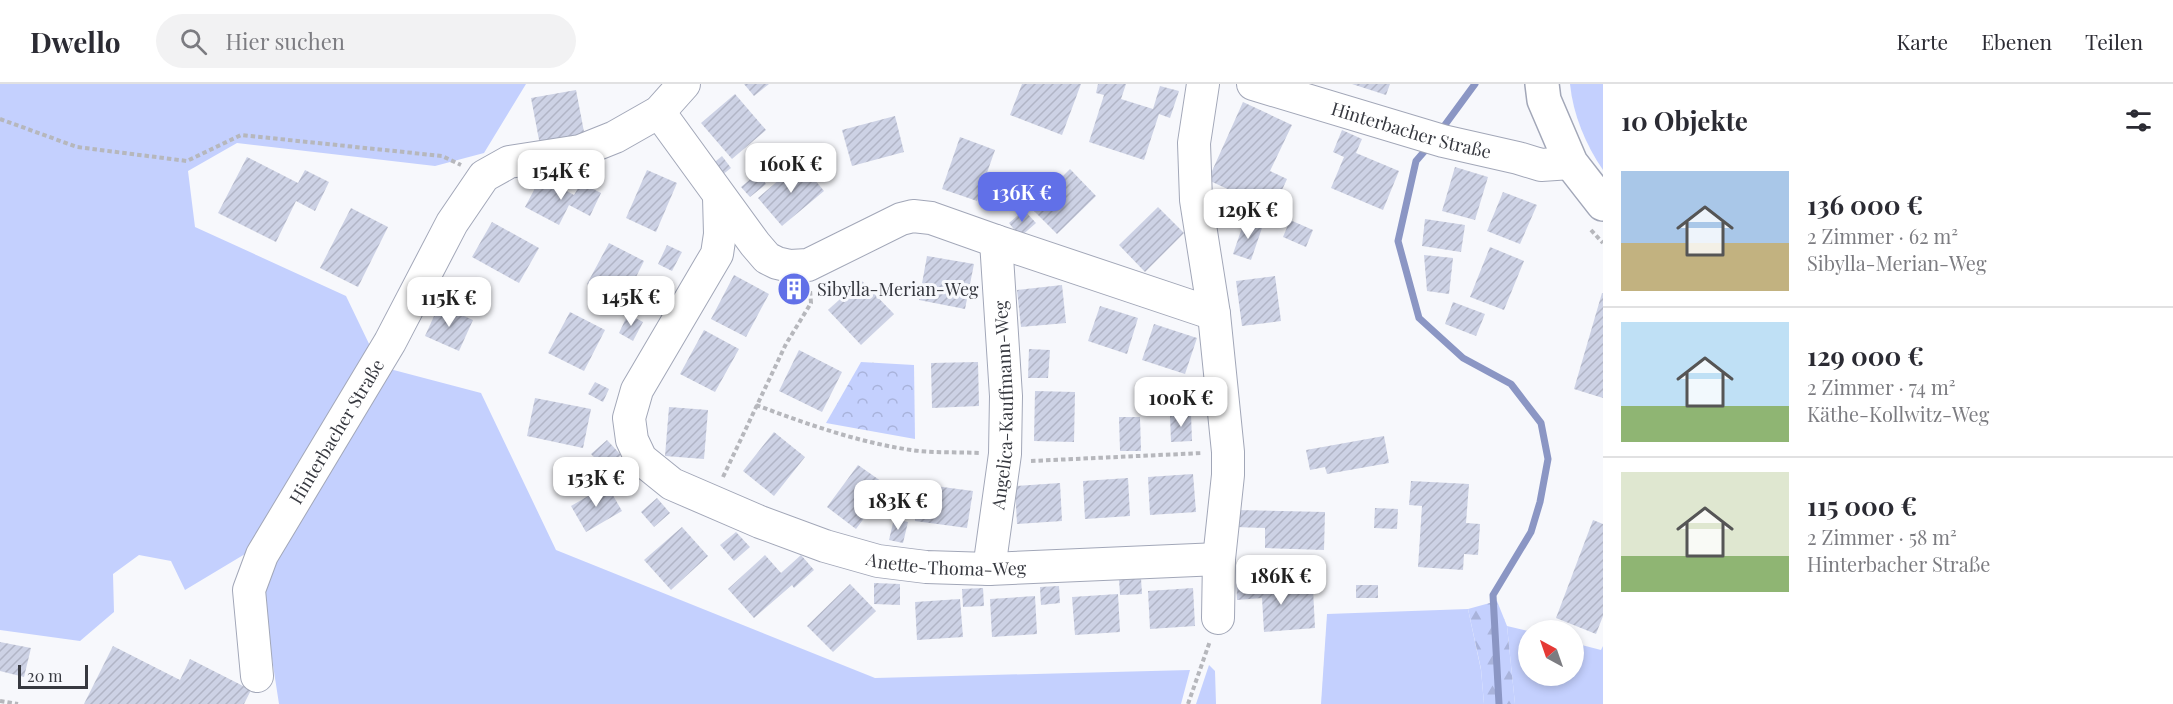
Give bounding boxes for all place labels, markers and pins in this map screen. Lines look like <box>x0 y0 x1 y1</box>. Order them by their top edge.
pin: 160K € <box>742 143 840 194</box>
pin: 154K € <box>512 150 610 201</box>
pin: 136K € <box>973 172 1071 223</box>
pin: 129K € <box>1199 189 1297 240</box>
building icon: Sibylla-Merian-Weg <box>776 271 812 307</box>
pin: 145K € <box>582 276 680 327</box>
pin: 115K € <box>400 277 498 328</box>
place label: Sibylla-Merian-Weg <box>817 277 979 301</box>
pin: 100K € <box>1132 377 1230 428</box>
pin: 153K € <box>547 457 645 508</box>
pin: 183K € <box>849 480 947 531</box>
pin: 186K € <box>1232 555 1330 606</box>

